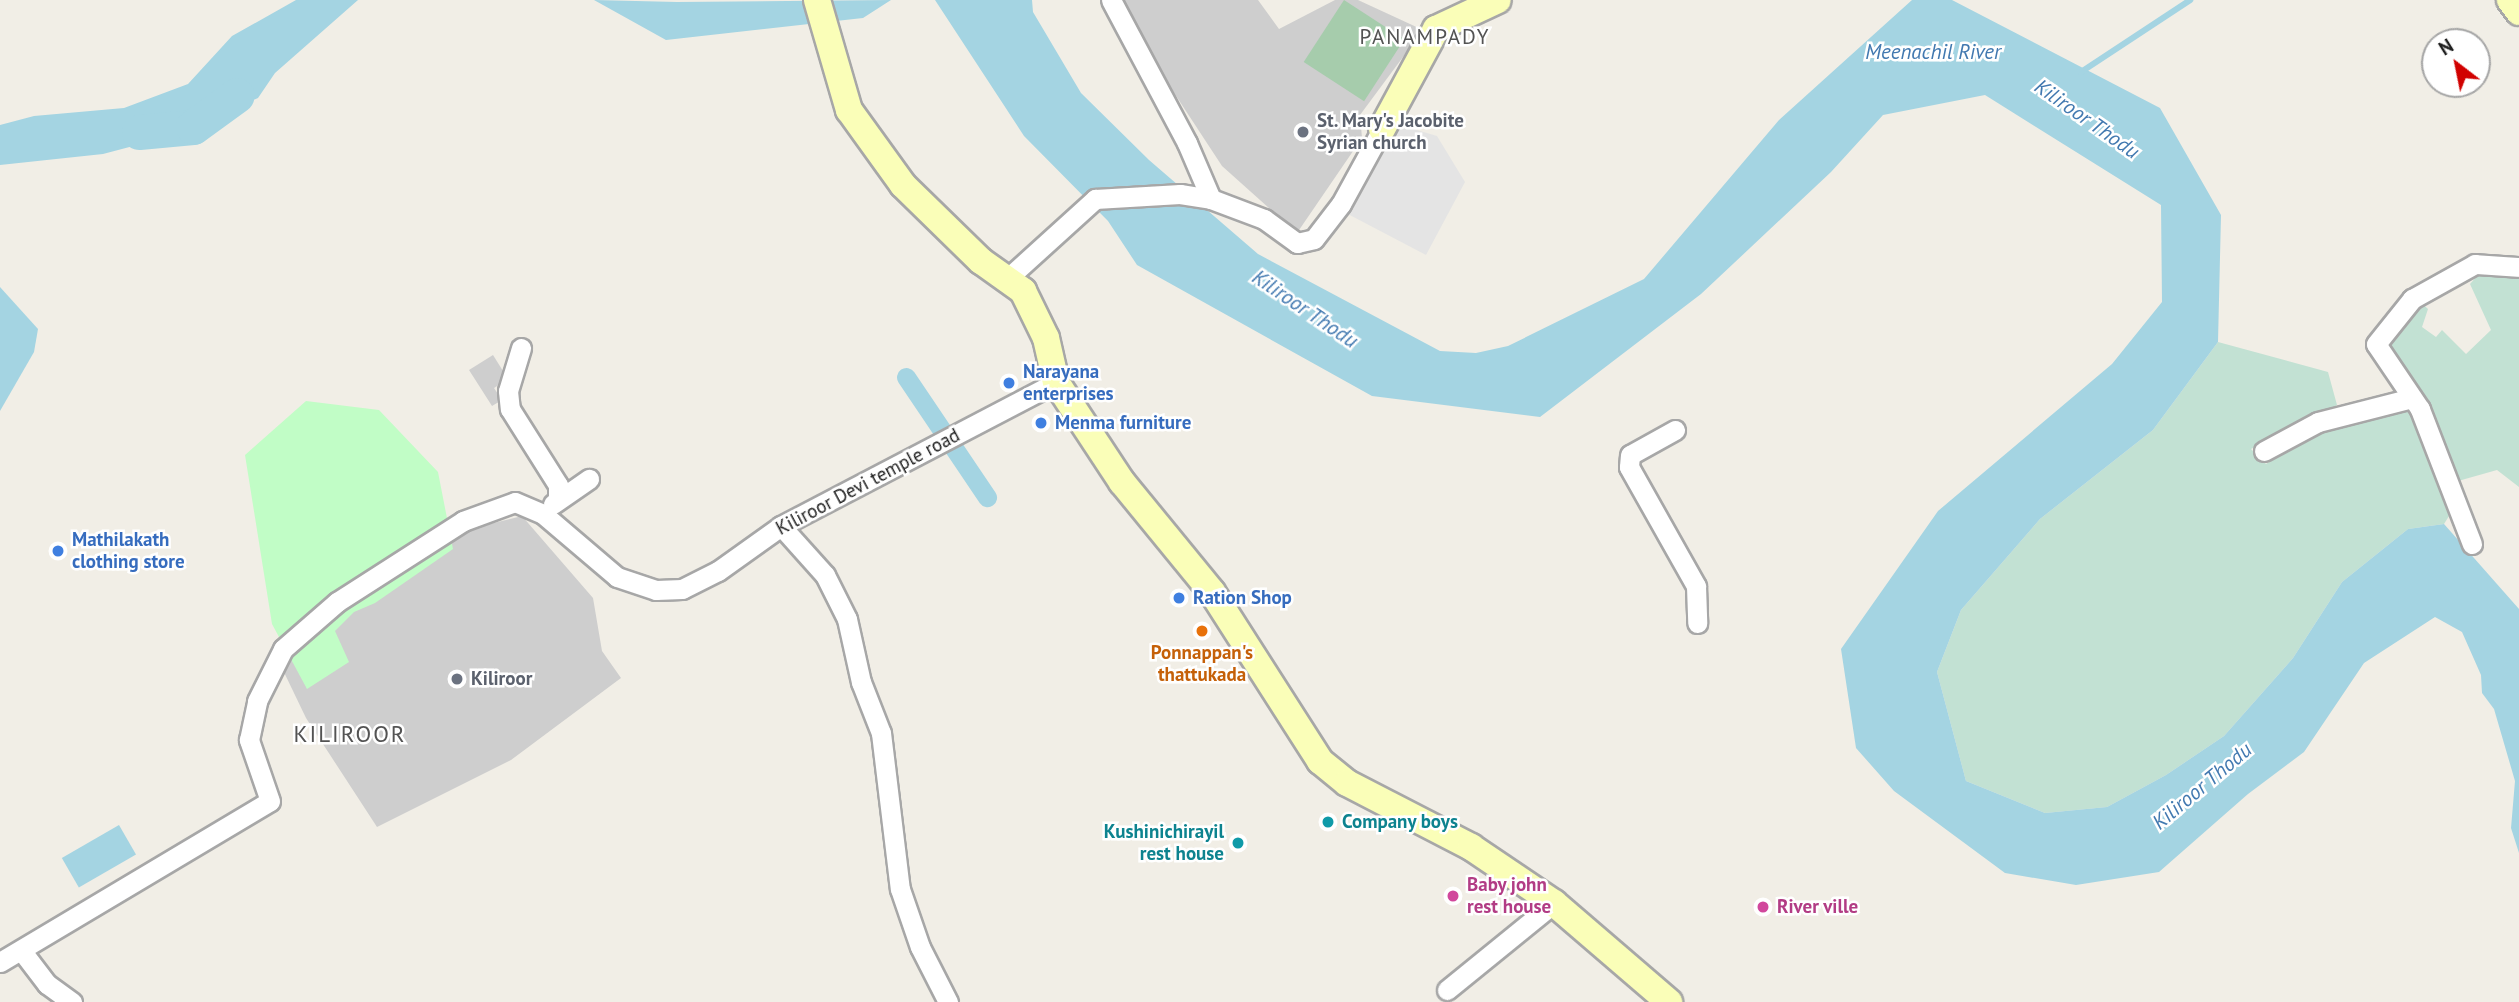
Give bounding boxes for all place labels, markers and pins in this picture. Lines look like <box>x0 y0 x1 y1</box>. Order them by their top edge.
place label: St. Mary's Jacobite Syrian church <box>1317 110 1465 154</box>
marker: St. Mary's Jacobite Syrian church <box>1295 124 1311 140</box>
place label: Narayana enterprises <box>1023 361 1114 405</box>
marker: Narayana enterprises <box>1001 375 1017 391</box>
place label: Menma furniture <box>1055 412 1191 434</box>
marker: Menma furniture <box>1033 415 1049 431</box>
place label: Mathilakath clothing store <box>72 529 185 573</box>
marker: Mathilakath clothing store <box>50 543 66 559</box>
place label: Ration Shop <box>1193 587 1292 609</box>
marker: Ration Shop <box>1171 590 1187 606</box>
marker: Ponnappan's thattukada <box>1194 623 1210 639</box>
place label: Ponnappan's thattukada <box>1151 642 1253 686</box>
place label: Kiliroor <box>471 668 532 690</box>
marker: Kiliroor <box>449 671 465 687</box>
place label: Company boys <box>1342 811 1459 833</box>
marker: Company boys <box>1320 814 1336 830</box>
place label: Kushinichirayil rest house <box>1104 821 1224 865</box>
marker: Kushinichirayil rest house <box>1230 835 1246 851</box>
place label: Baby john rest house <box>1467 874 1551 918</box>
marker: Baby john rest house <box>1445 888 1461 904</box>
place label: River ville <box>1777 896 1859 918</box>
marker: River ville <box>1755 899 1771 915</box>

